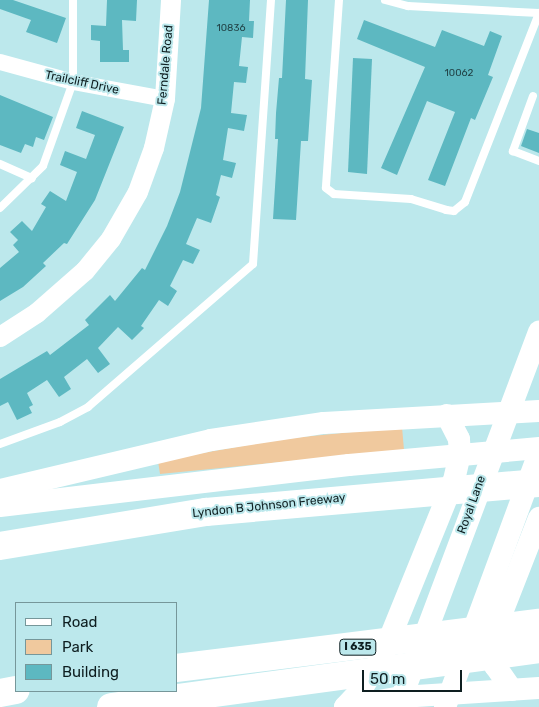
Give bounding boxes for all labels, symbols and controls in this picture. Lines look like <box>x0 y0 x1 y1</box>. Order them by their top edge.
house number: 10836 <box>216 23 246 35</box>
street label: Ferndale Road <box>155 24 177 106</box>
street label: Trailcliff Drive <box>44 68 120 98</box>
house number: 10062 <box>445 68 473 80</box>
street label: Royal Lane <box>455 474 489 536</box>
street label: Lyndon B Johnson Freeway <box>192 491 346 521</box>
legend <box>15 602 178 692</box>
text: Road <box>62 613 98 631</box>
text: Park <box>62 638 93 656</box>
road number: I 635 <box>339 638 377 656</box>
scale bar <box>364 660 464 692</box>
text: Building <box>62 663 119 681</box>
text: 50 m <box>370 670 405 688</box>

